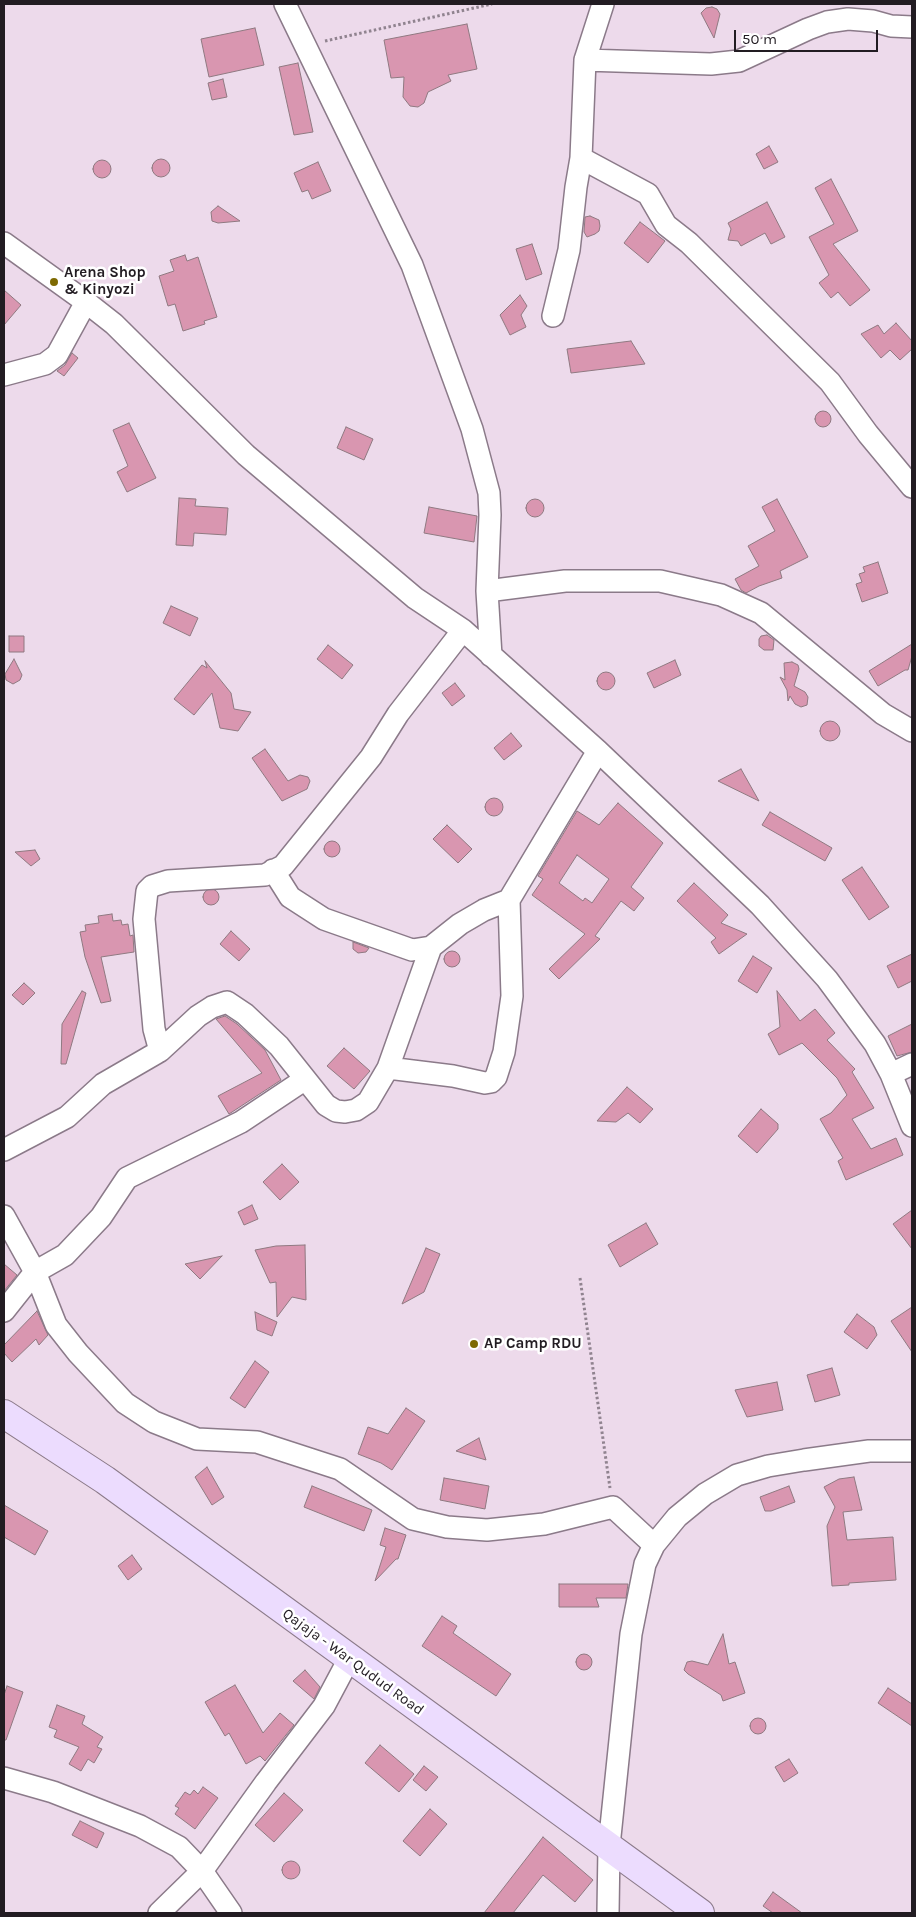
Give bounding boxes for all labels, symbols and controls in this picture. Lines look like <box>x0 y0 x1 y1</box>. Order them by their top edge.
scale bar <box>736 20 880 52</box>
text: 50 m <box>742 30 777 48</box>
place label: Arena Shop & Kinyozi <box>64 264 146 299</box>
marker: Arena Shop & Kinyozi <box>48 276 60 288</box>
place label: AP Camp RDU <box>484 1335 582 1353</box>
marker: AP Camp RDU <box>468 1338 480 1350</box>
street label: Qajaja - War Qudud Road <box>279 1605 427 1719</box>

